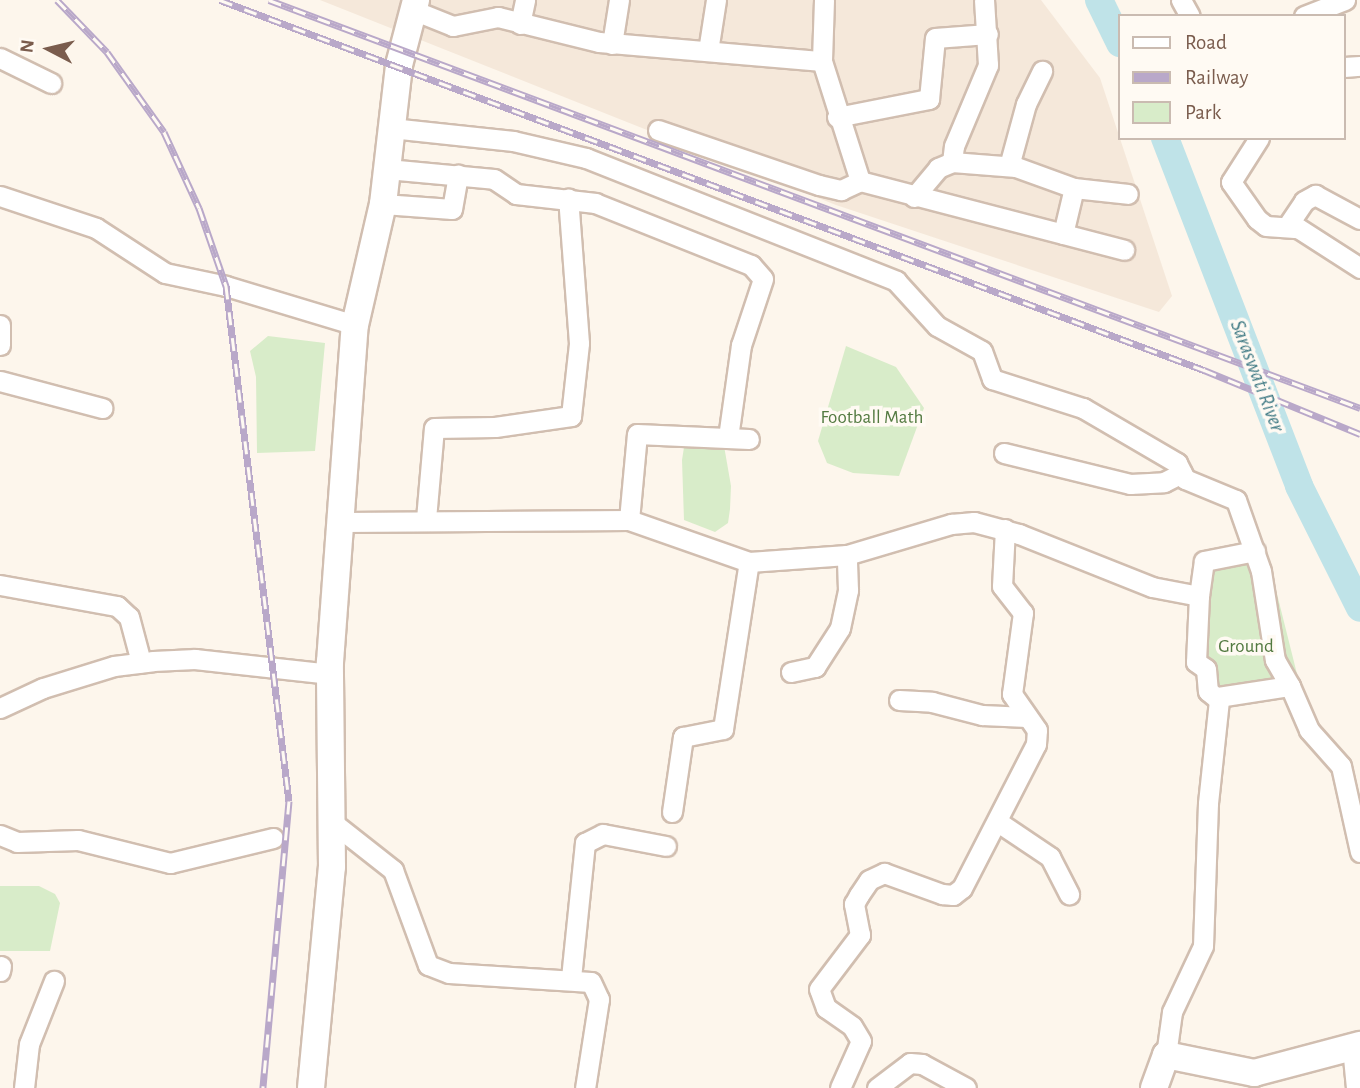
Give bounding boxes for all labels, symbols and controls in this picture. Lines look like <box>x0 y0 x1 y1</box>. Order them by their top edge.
north arrow <box>14 14 84 84</box>
legend <box>1118 14 1346 140</box>
text: Road <box>1185 32 1227 53</box>
text: N <box>17 39 38 54</box>
text: Railway <box>1185 67 1248 88</box>
text: Park <box>1185 102 1221 123</box>
water label: Saraswati River <box>1224 317 1290 435</box>
park label: Football Math <box>821 407 923 429</box>
park label: Ground <box>1218 636 1274 658</box>

